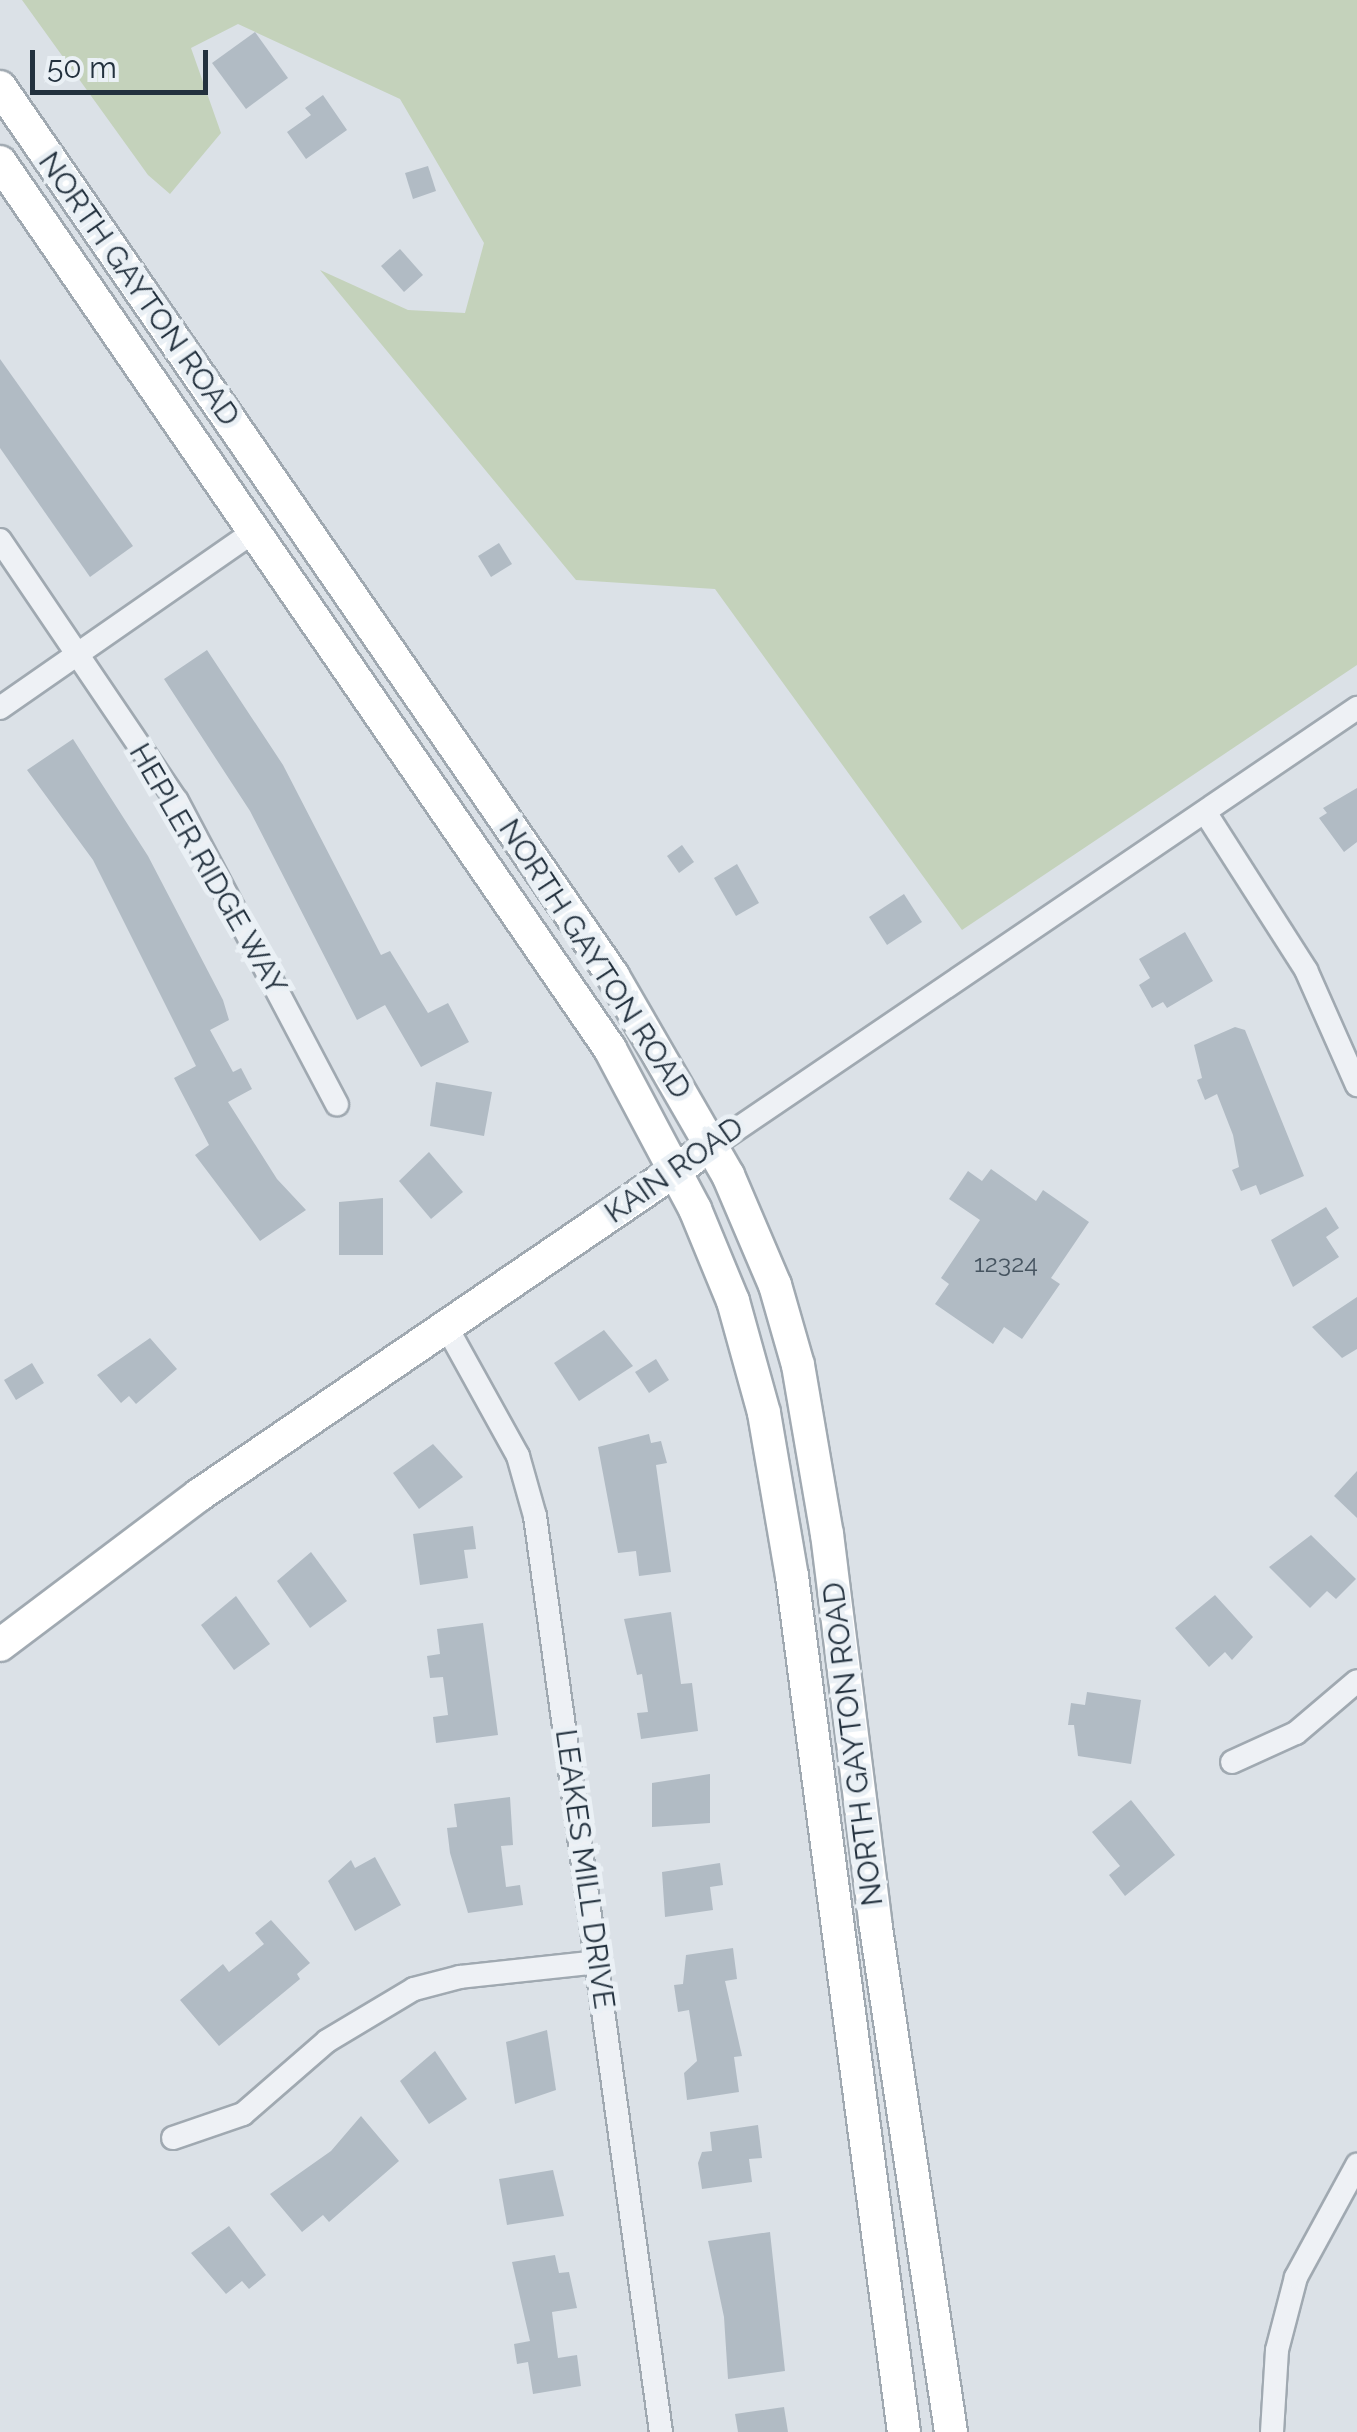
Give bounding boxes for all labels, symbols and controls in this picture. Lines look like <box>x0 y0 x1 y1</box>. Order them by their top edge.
scale bar <box>35 30 212 92</box>
text: 50 m <box>47 50 117 85</box>
street label: NORTH GAYTON ROAD <box>31 145 247 433</box>
street label: HEPLER RIDGE WAY <box>121 737 295 1001</box>
street label: NORTH GAYTON ROAD <box>491 812 699 1106</box>
street label: KAIN ROAD <box>598 1109 750 1231</box>
house number: 12324 <box>974 1248 1038 1278</box>
street label: NORTH GAYTON ROAD <box>815 1580 891 1908</box>
street label: LEAKES MILL DRIVE <box>547 1726 623 2012</box>

